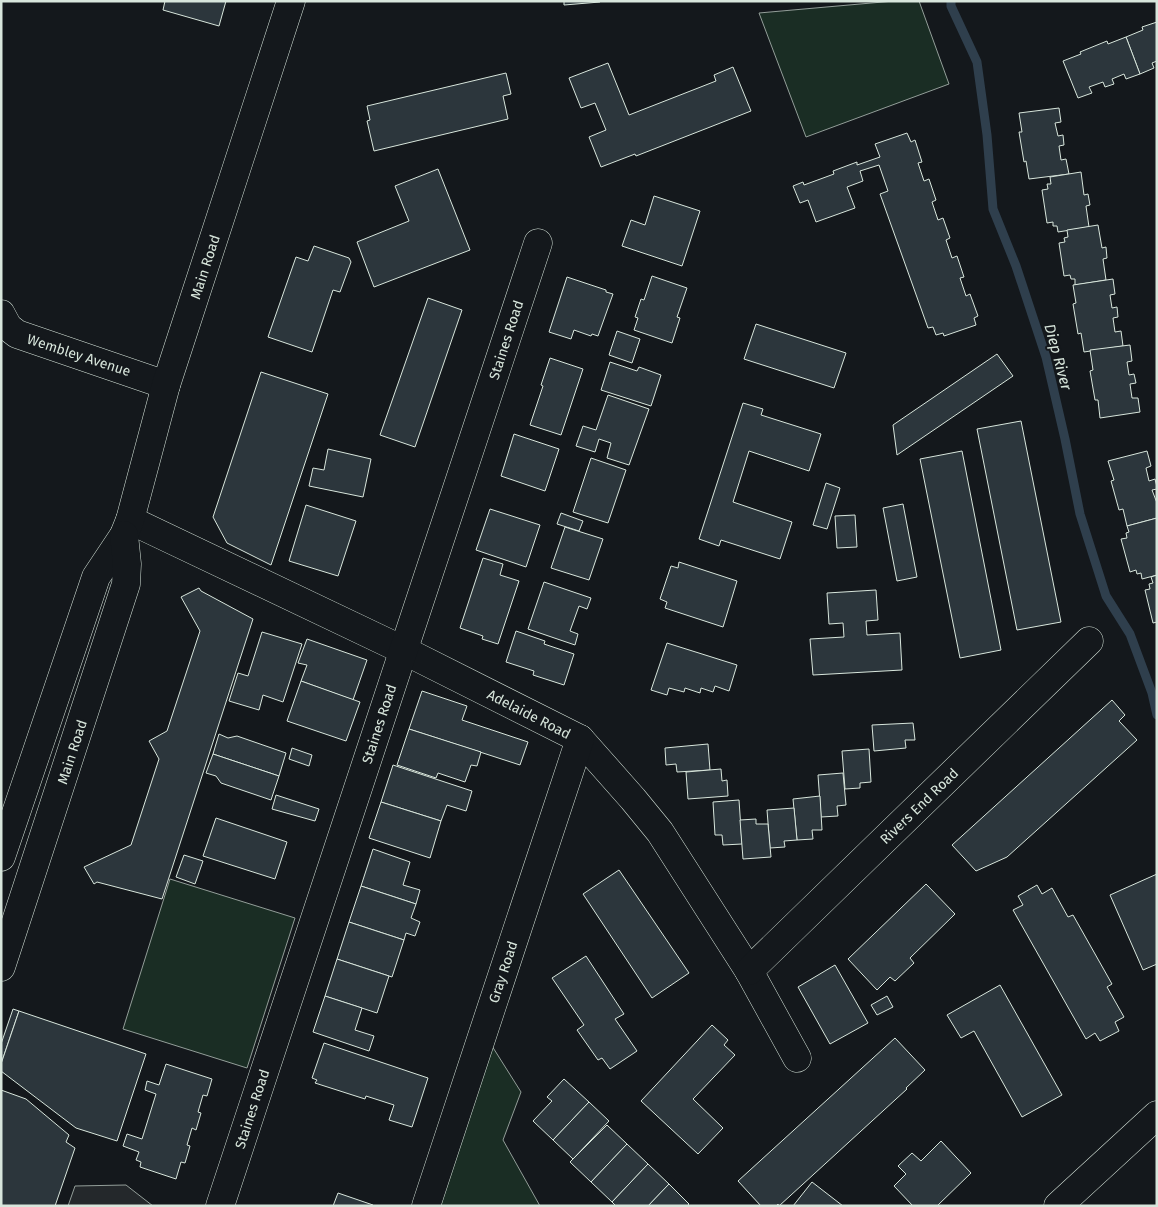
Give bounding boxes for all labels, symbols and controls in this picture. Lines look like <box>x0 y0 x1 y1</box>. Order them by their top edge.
street label: Main Road <box>187 233 224 301</box>
street label: Staines Road <box>486 298 527 382</box>
water label: Diep River <box>1041 322 1076 393</box>
street label: Wembley Avenue <box>25 331 133 380</box>
street label: Staines Road <box>359 682 400 766</box>
street label: Adelaide Road <box>484 686 573 743</box>
street label: Main Road <box>54 718 91 786</box>
street label: Rivers End Road <box>877 765 962 848</box>
street label: Gray Road <box>485 939 521 1005</box>
street label: Staines Road <box>232 1067 273 1151</box>

